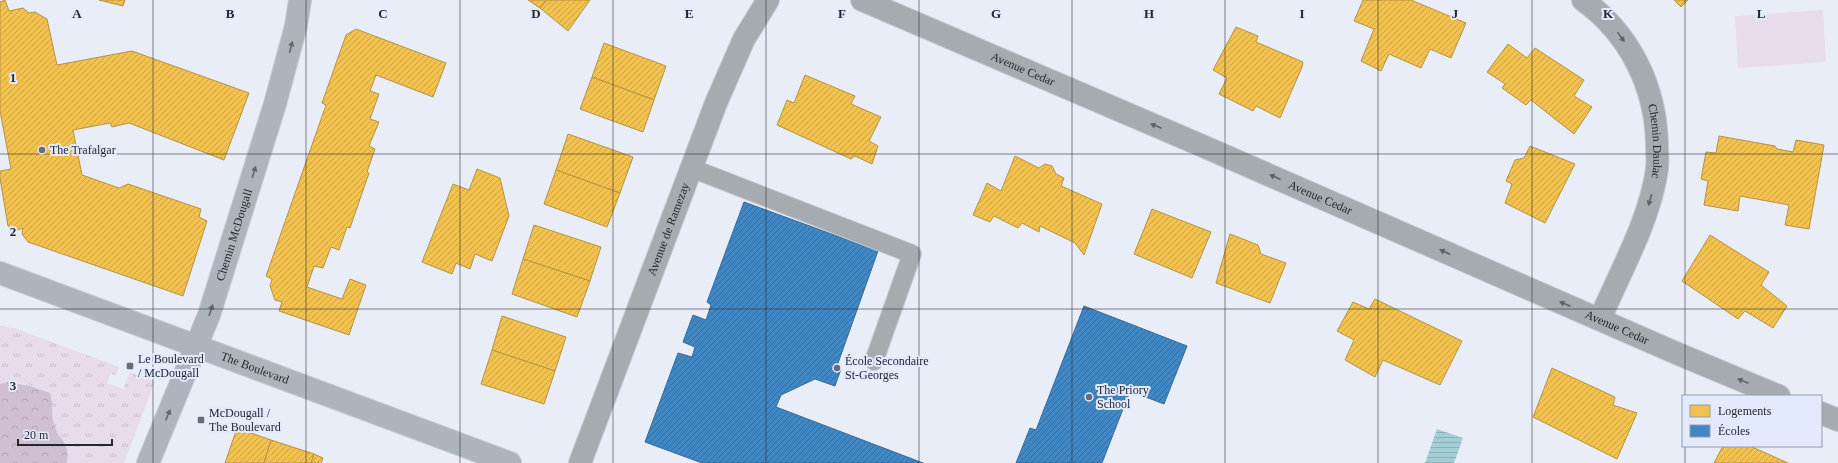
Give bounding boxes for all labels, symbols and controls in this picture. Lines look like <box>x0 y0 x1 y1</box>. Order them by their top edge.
text: A <box>72 6 82 21</box>
text: B <box>226 6 235 21</box>
text: C <box>378 6 388 21</box>
text: D <box>531 6 541 21</box>
text: E <box>685 6 693 21</box>
text: F <box>838 6 846 21</box>
text: G <box>991 6 1001 21</box>
text: H <box>1144 6 1154 21</box>
text: I <box>1299 6 1305 21</box>
text: J <box>1452 6 1459 21</box>
text: K <box>1603 6 1614 21</box>
text: L <box>1757 6 1766 21</box>
one-way arrow <box>1617 31 1625 42</box>
one-way arrow <box>288 41 294 54</box>
street label: Avenue Cedar <box>989 49 1057 89</box>
text: 1 <box>10 70 16 85</box>
street label: Chemin Daulac <box>1645 103 1664 180</box>
one-way arrow <box>1149 122 1161 128</box>
place label: The Trafalgar <box>50 143 116 157</box>
marker: The Trafalgar <box>37 145 47 155</box>
one-way arrow <box>251 166 257 178</box>
one-way arrow <box>1269 174 1280 180</box>
street label: Avenue Cedar <box>1286 177 1354 218</box>
street label: Avenue de Ramezay <box>644 181 692 278</box>
street label: Chemin McDougall <box>213 187 255 283</box>
one-way arrow <box>1647 194 1653 206</box>
text: 2 <box>10 224 16 239</box>
one-way arrow <box>1439 248 1451 254</box>
one-way arrow <box>1558 300 1570 306</box>
one-way arrow <box>208 303 214 315</box>
street label: Avenue Cedar <box>1583 307 1651 347</box>
street label: The Boulevard <box>219 349 291 387</box>
place label: Le Boulevard / McDougall <box>138 352 204 380</box>
place label: École Secondaire St-Georges <box>845 354 929 382</box>
marker: Le Boulevard / McDougall <box>125 361 135 371</box>
marker: École Secondaire St-Georges <box>832 363 842 373</box>
text: 3 <box>10 378 17 393</box>
one-way arrow <box>1737 378 1748 384</box>
place label: The Priory School <box>1097 383 1149 411</box>
marker: The Priory School <box>1084 392 1094 402</box>
legend <box>1682 395 1822 447</box>
text: Logements <box>1718 404 1772 418</box>
place label: McDougall / The Boulevard <box>209 406 281 434</box>
one-way arrow <box>165 408 171 420</box>
marker: McDougall / The Boulevard <box>196 415 206 425</box>
scale bar <box>18 421 112 447</box>
text: Écoles <box>1718 424 1750 438</box>
text: 20 m <box>24 428 49 442</box>

